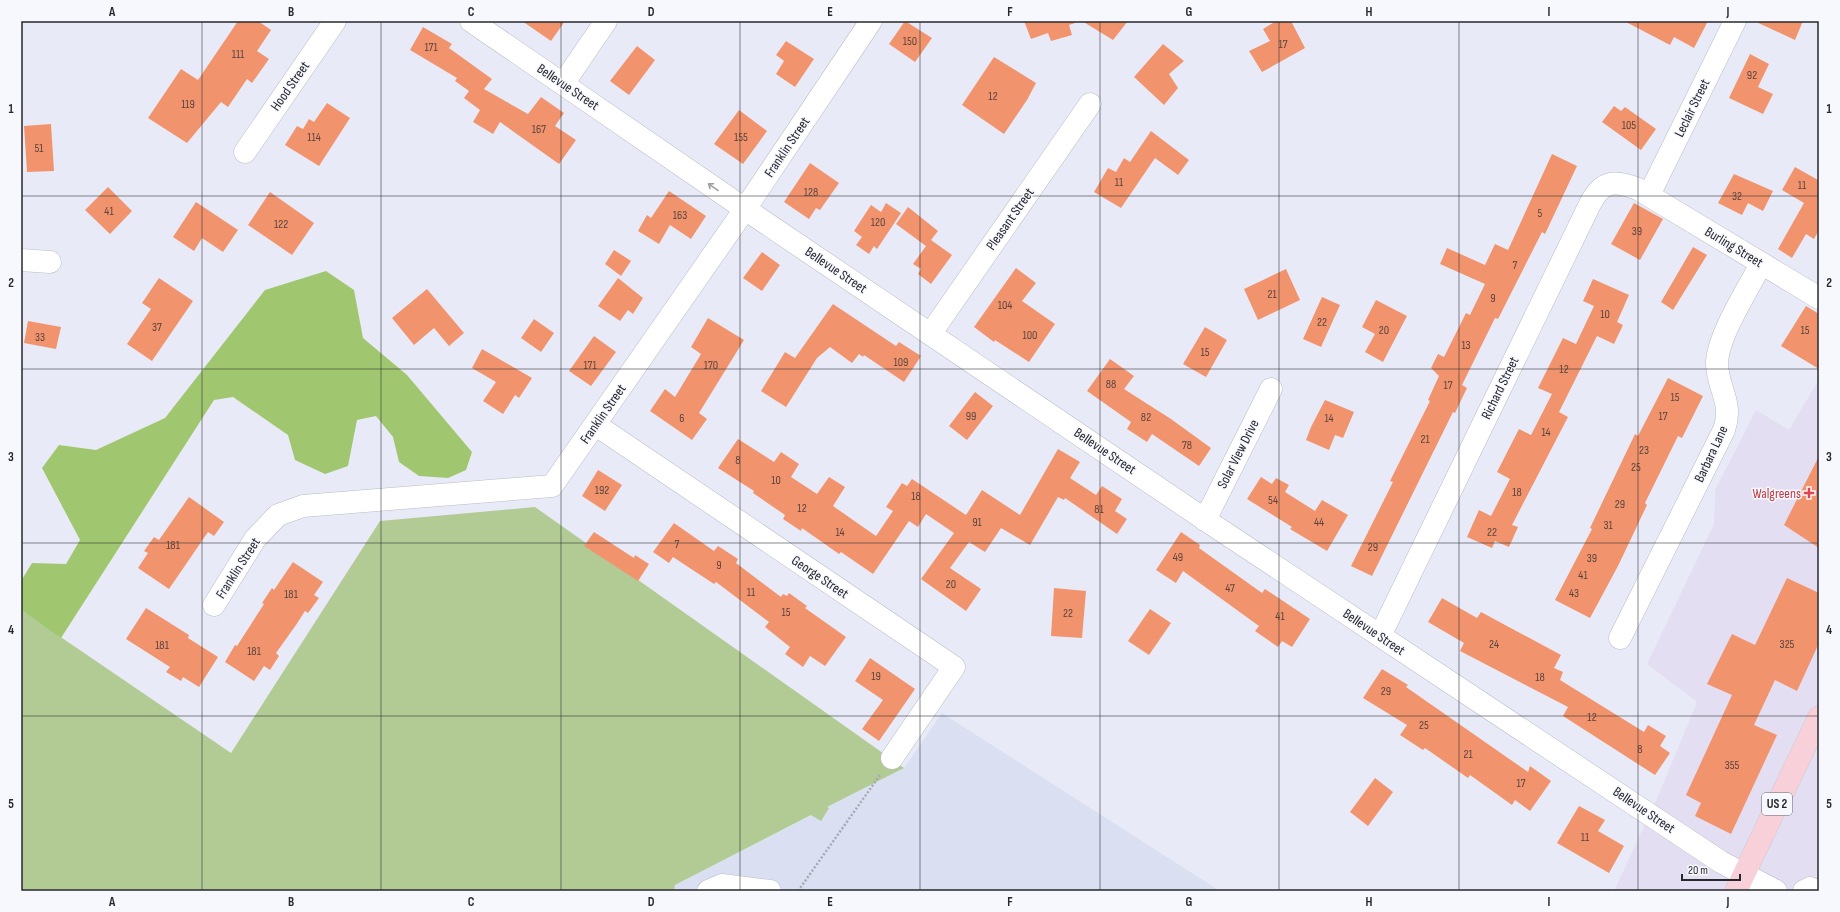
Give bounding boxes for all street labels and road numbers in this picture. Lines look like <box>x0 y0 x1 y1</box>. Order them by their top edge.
street label: Hood Street <box>267 58 313 114</box>
street label: Bellevue Street <box>534 60 602 114</box>
street label: Leclair Street <box>1671 76 1713 140</box>
street label: Franklin Street <box>761 114 813 180</box>
street label: Pleasant Street <box>982 185 1038 253</box>
street label: Burling Street <box>1702 223 1766 271</box>
street label: Bellevue Street <box>802 243 870 297</box>
street label: Richard Street <box>1478 354 1522 422</box>
street label: Franklin Street <box>576 381 630 447</box>
street label: Solar View Drive <box>1213 417 1263 491</box>
street label: Barbara Lane <box>1691 423 1731 485</box>
street label: Bellevue Street <box>1071 424 1139 478</box>
street label: Franklin Street <box>212 534 264 602</box>
street label: George Street <box>788 552 852 602</box>
street label: Bellevue Street <box>1340 605 1408 659</box>
street label: Bellevue Street <box>1610 783 1678 837</box>
road number: US 2 <box>1762 793 1792 815</box>

